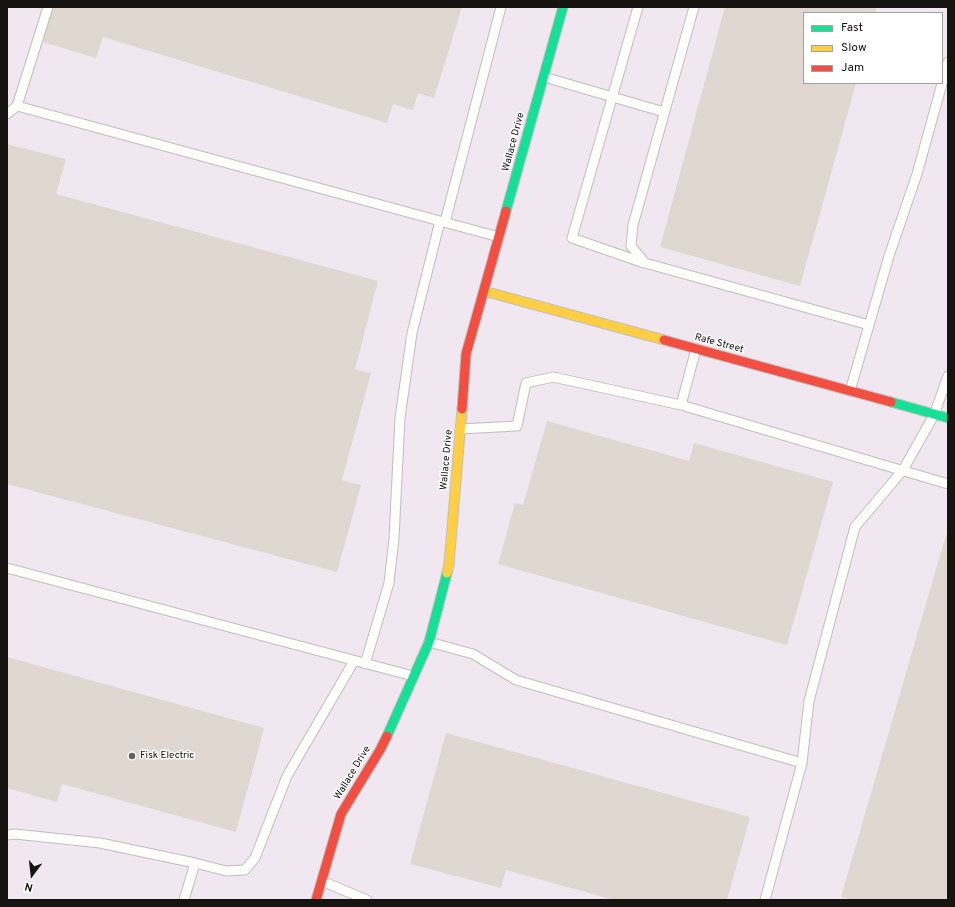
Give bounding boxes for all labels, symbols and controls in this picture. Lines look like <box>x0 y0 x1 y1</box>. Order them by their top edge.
legend <box>803 12 943 84</box>
text: Fast <box>841 20 863 36</box>
text: Slow <box>841 40 867 56</box>
text: Jam <box>841 60 864 76</box>
street label: Wallace Drive <box>500 111 528 173</box>
street label: Rafe Street <box>693 332 745 356</box>
street label: Wallace Drive <box>438 429 456 491</box>
street label: Wallace Drive <box>332 744 374 802</box>
place label: Fisk Electric <box>140 750 194 762</box>
marker: Fisk Electric <box>127 751 137 761</box>
north arrow <box>12 855 52 895</box>
text: N <box>23 879 35 894</box>

